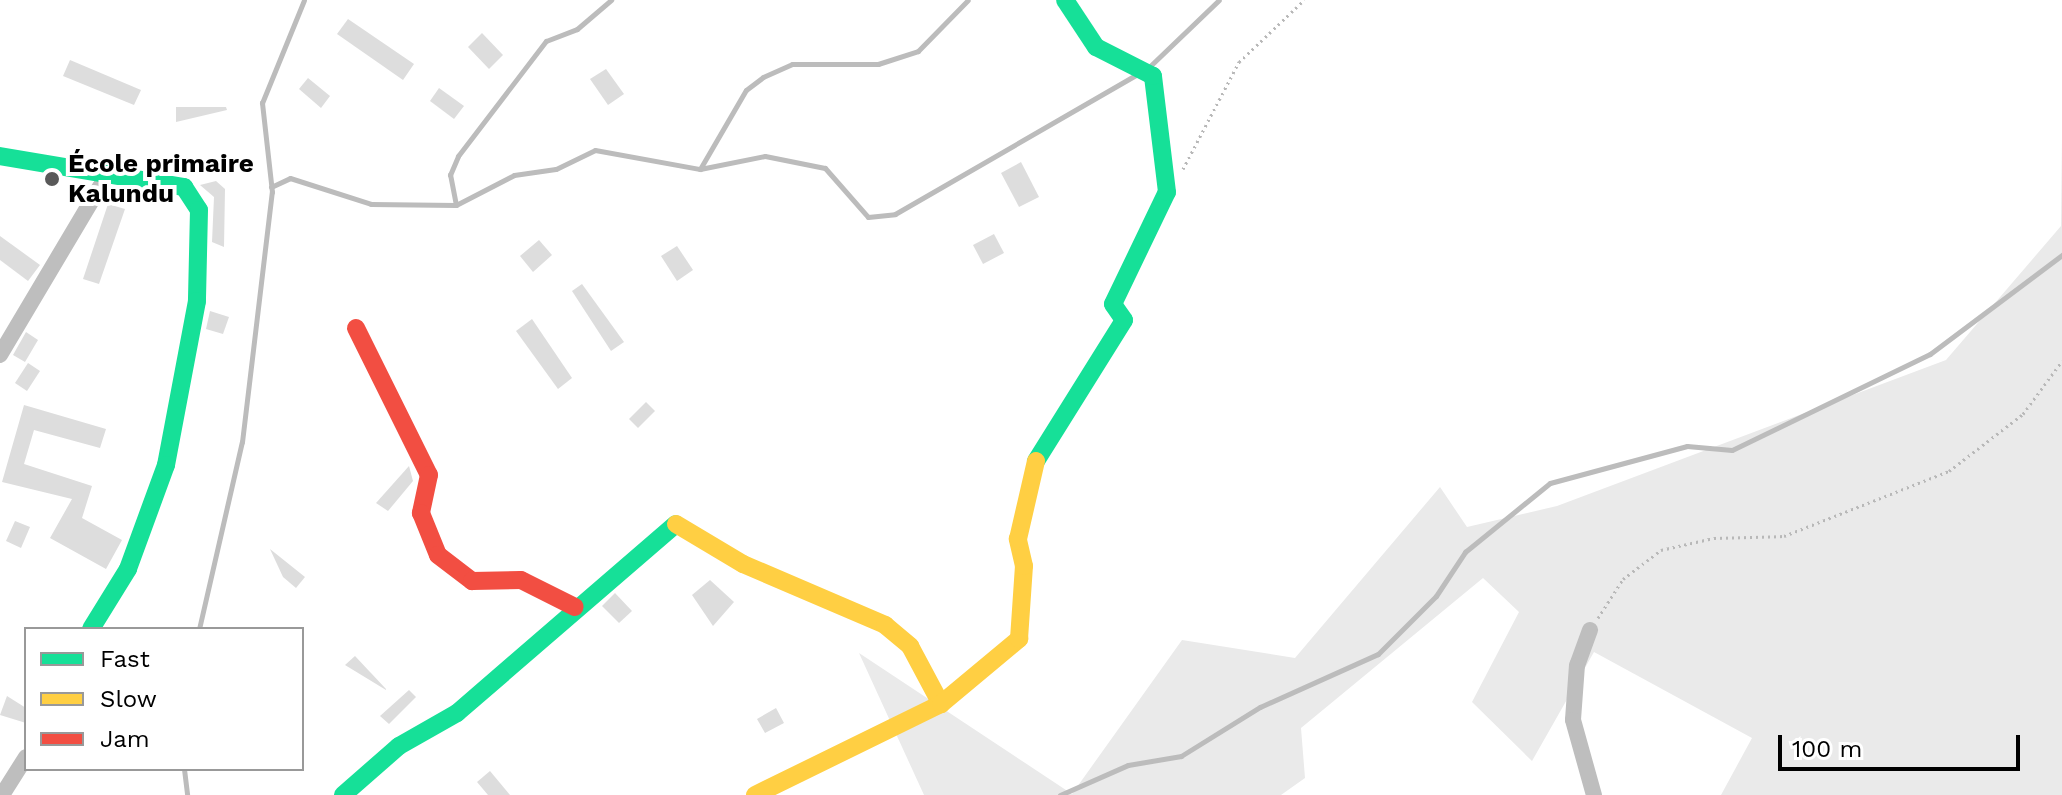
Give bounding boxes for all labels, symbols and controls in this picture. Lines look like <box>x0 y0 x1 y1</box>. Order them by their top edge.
place label: École primaire Kalundu <box>68 148 254 210</box>
marker: École primaire Kalundu <box>43 170 61 188</box>
legend <box>24 627 304 771</box>
text: Fast <box>100 645 150 673</box>
text: Slow <box>100 685 157 713</box>
scale bar <box>1782 719 2024 769</box>
text: Jam <box>100 725 150 753</box>
text: 100 m <box>1792 735 1862 763</box>

